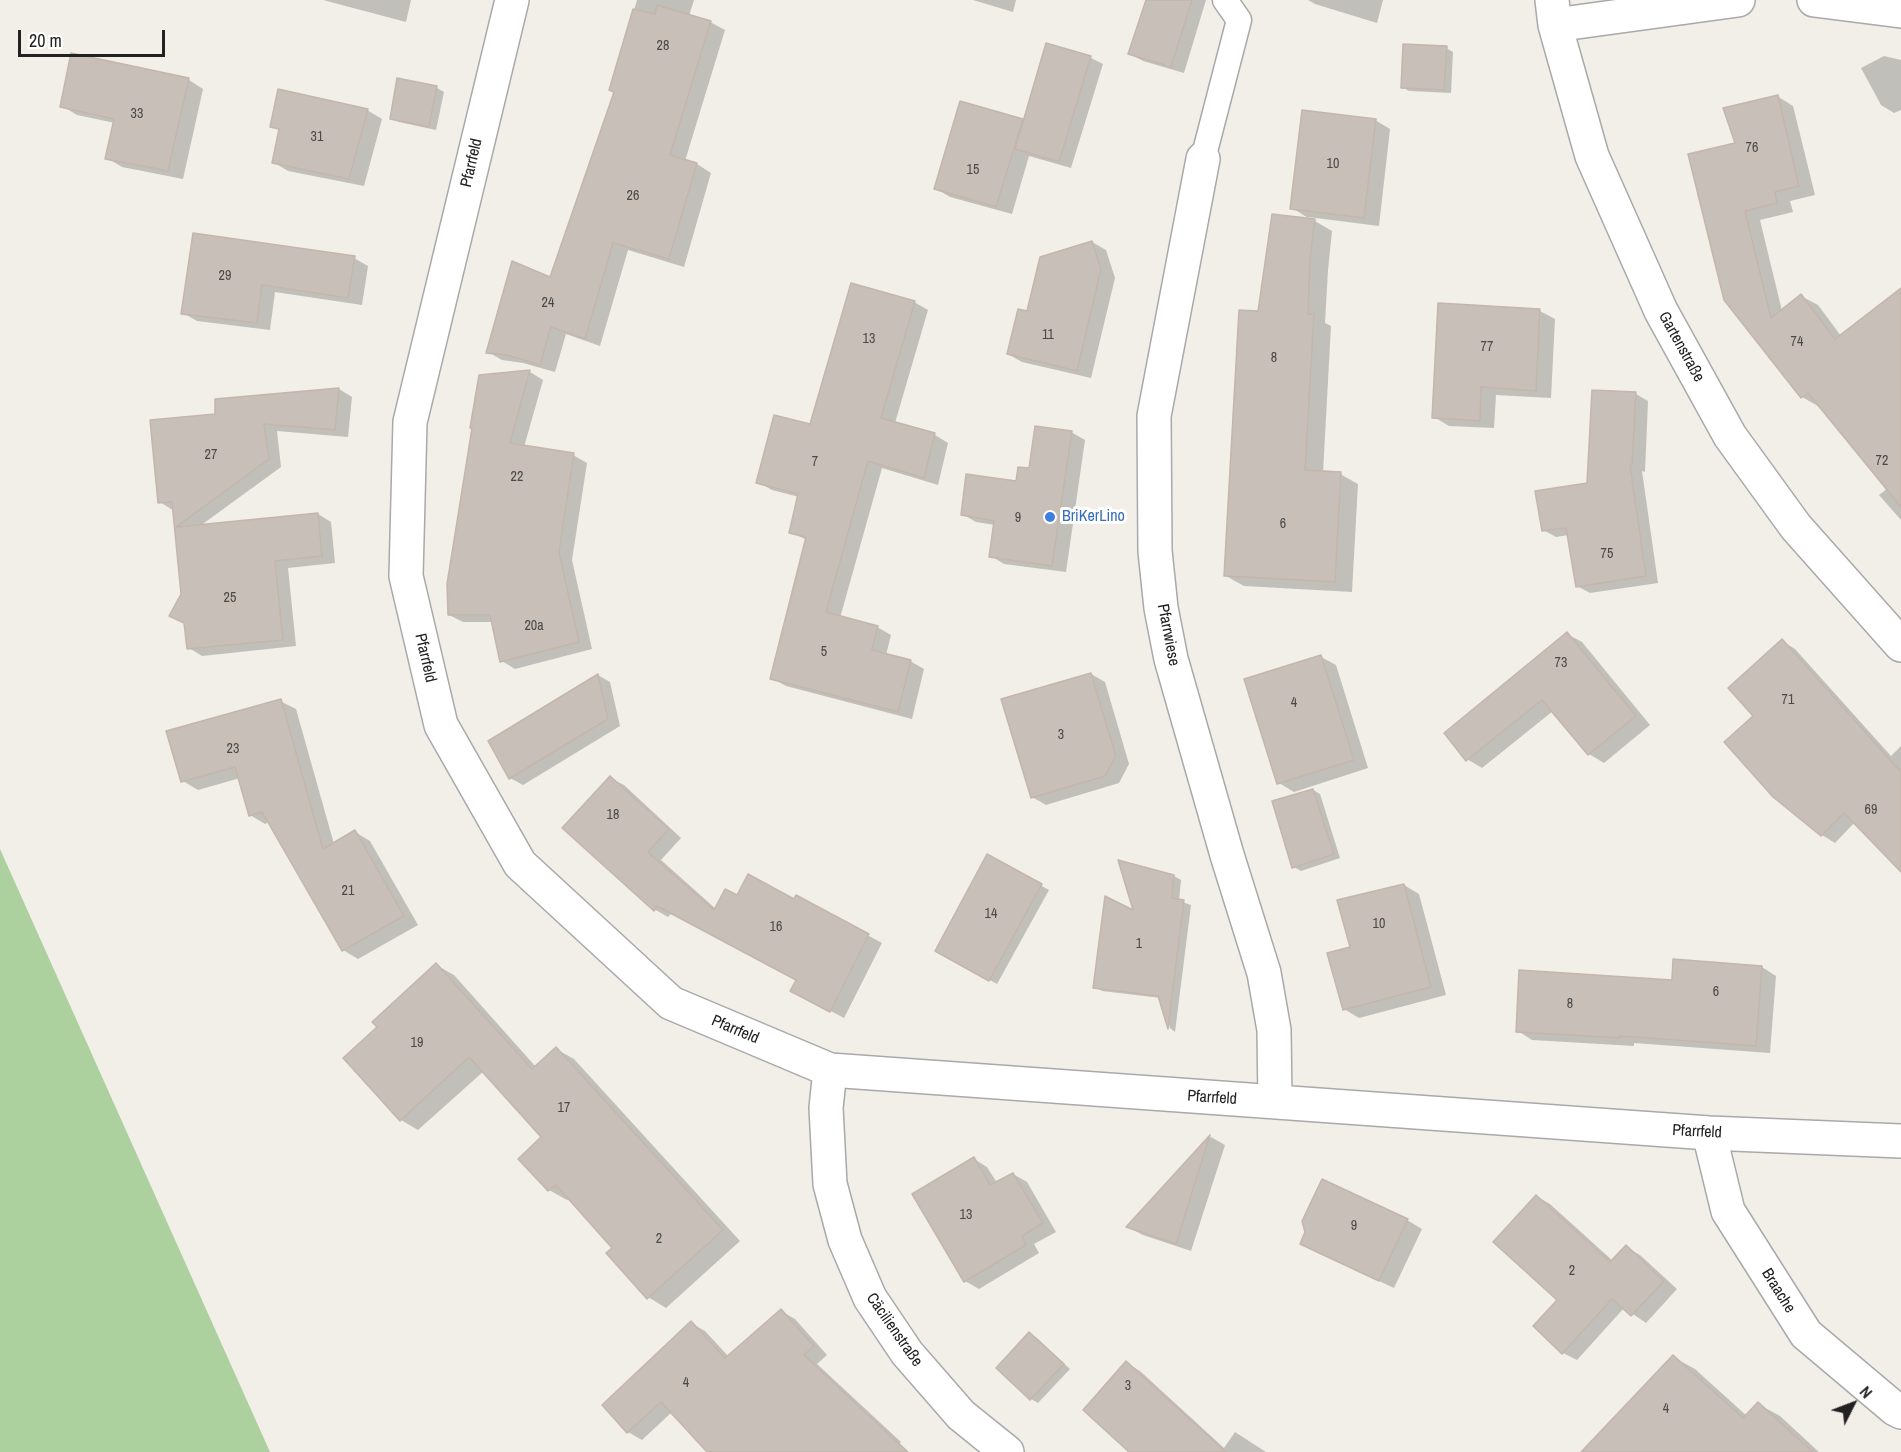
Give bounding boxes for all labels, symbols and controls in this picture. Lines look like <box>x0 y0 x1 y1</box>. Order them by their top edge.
scale bar <box>21 18 168 56</box>
text: 20 m <box>29 28 62 53</box>
house number: 28 <box>657 38 669 54</box>
house number: 33 <box>131 106 143 122</box>
house number: 31 <box>311 129 323 145</box>
street label: Pfarrfeld <box>457 137 487 189</box>
house number: 76 <box>1746 140 1758 156</box>
house number: 10 <box>1327 156 1339 172</box>
house number: 15 <box>967 162 979 178</box>
house number: 26 <box>627 188 639 204</box>
house number: 29 <box>219 268 231 284</box>
house number: 24 <box>542 295 554 311</box>
street label: Gartenstraße <box>1654 309 1708 385</box>
house number: 11 <box>1042 327 1054 343</box>
house number: 13 <box>863 331 875 347</box>
house number: 74 <box>1791 334 1803 350</box>
house number: 77 <box>1481 339 1493 355</box>
house number: 8 <box>1271 350 1277 366</box>
house number: 27 <box>205 447 217 463</box>
house number: 72 <box>1876 453 1888 469</box>
house number: 7 <box>812 454 818 470</box>
house number: 22 <box>511 469 523 485</box>
place label: BriKerLino <box>1062 507 1125 527</box>
house number: 9 <box>1015 510 1021 526</box>
marker: BriKerLino <box>1043 510 1057 524</box>
house number: 6 <box>1280 516 1286 532</box>
house number: 75 <box>1601 546 1613 562</box>
house number: 25 <box>224 590 236 606</box>
street label: Pfarrwiese <box>1153 602 1183 668</box>
house number: 20a <box>524 618 544 634</box>
street label: Pfarrfeld <box>410 632 440 684</box>
house number: 5 <box>821 644 827 660</box>
house number: 73 <box>1555 655 1567 671</box>
house number: 71 <box>1782 692 1794 708</box>
house number: 4 <box>1291 695 1297 711</box>
house number: 3 <box>1058 727 1064 743</box>
house number: 23 <box>227 741 239 757</box>
house number: 69 <box>1865 802 1877 818</box>
house number: 18 <box>607 807 619 823</box>
house number: 21 <box>342 883 354 899</box>
house number: 14 <box>985 906 997 922</box>
house number: 10 <box>1373 916 1385 932</box>
house number: 16 <box>770 919 782 935</box>
house number: 1 <box>1136 936 1142 952</box>
house number: 6 <box>1713 984 1719 1000</box>
house number: 8 <box>1567 996 1573 1012</box>
street label: Pfarrfeld <box>708 1011 762 1049</box>
house number: 19 <box>411 1035 423 1051</box>
street label: Pfarrfeld <box>1187 1087 1237 1109</box>
house number: 17 <box>558 1100 570 1116</box>
street label: Pfarrfeld <box>1672 1121 1722 1143</box>
house number: 13 <box>960 1207 972 1223</box>
house number: 9 <box>1351 1218 1357 1234</box>
house number: 2 <box>656 1231 662 1247</box>
house number: 2 <box>1569 1263 1575 1279</box>
street label: Braache <box>1757 1265 1799 1317</box>
street label: Cäcilienstraße <box>862 1290 926 1370</box>
north arrow <box>1823 1374 1883 1434</box>
house number: 4 <box>683 1375 689 1391</box>
house number: 3 <box>1125 1378 1131 1394</box>
text: N <box>1855 1381 1878 1403</box>
house number: 4 <box>1663 1401 1669 1417</box>

